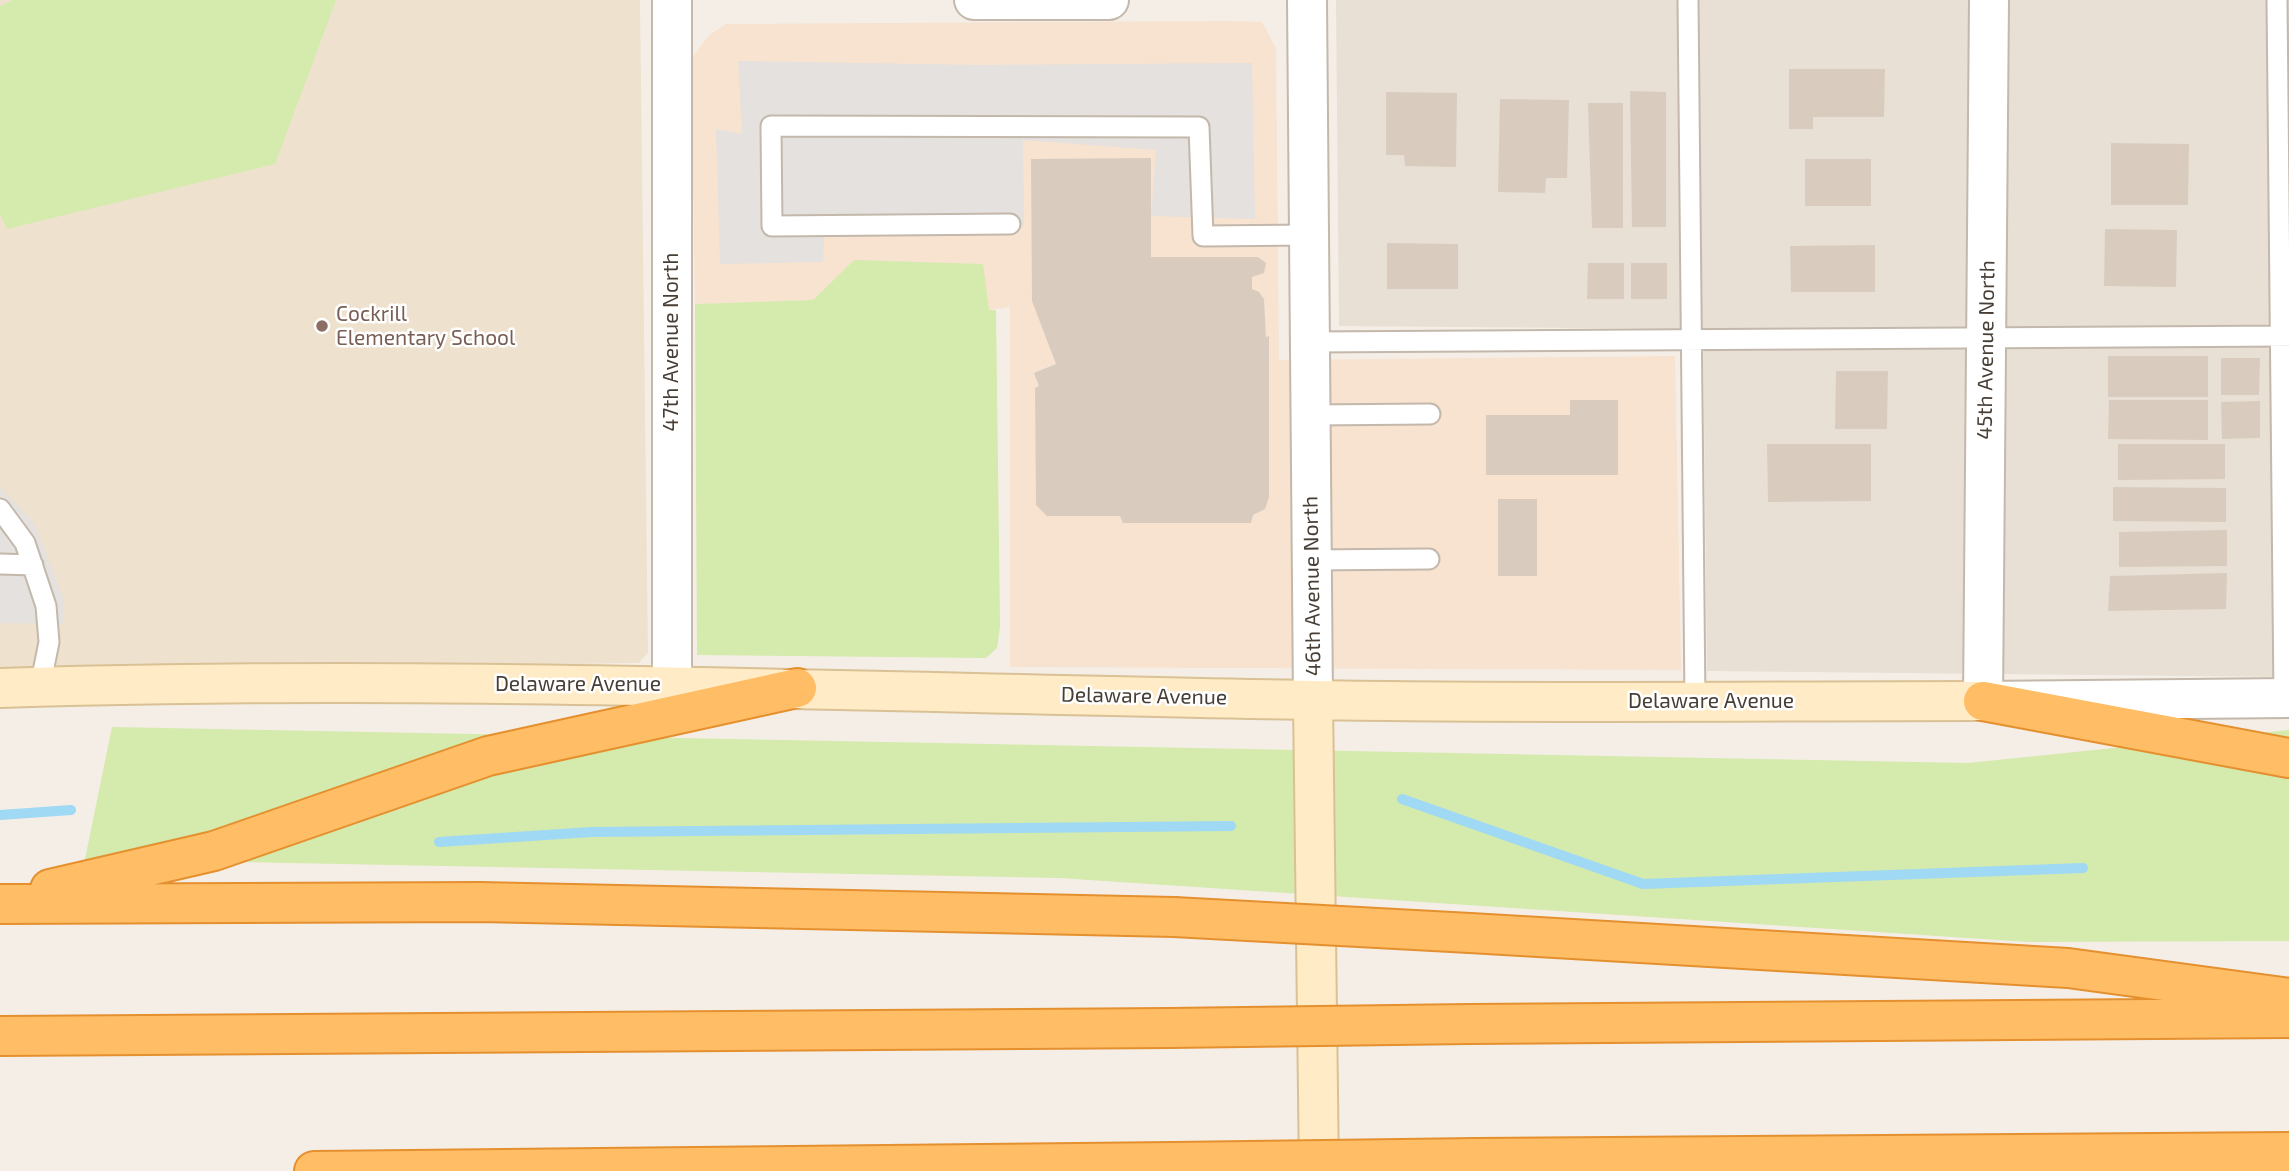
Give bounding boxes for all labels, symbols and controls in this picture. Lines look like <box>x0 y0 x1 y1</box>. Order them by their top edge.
street label: 47th Avenue North <box>658 253 684 431</box>
street label: 45th Avenue North <box>1972 260 2000 440</box>
place label: Cockrill Elementary School <box>336 301 515 351</box>
marker: Cockrill Elementary School <box>314 318 330 334</box>
street label: 46th Avenue North <box>1298 496 1326 676</box>
street label: Delaware Avenue <box>495 671 661 697</box>
street label: Delaware Avenue <box>1061 682 1227 710</box>
street label: Delaware Avenue <box>1628 688 1794 714</box>

